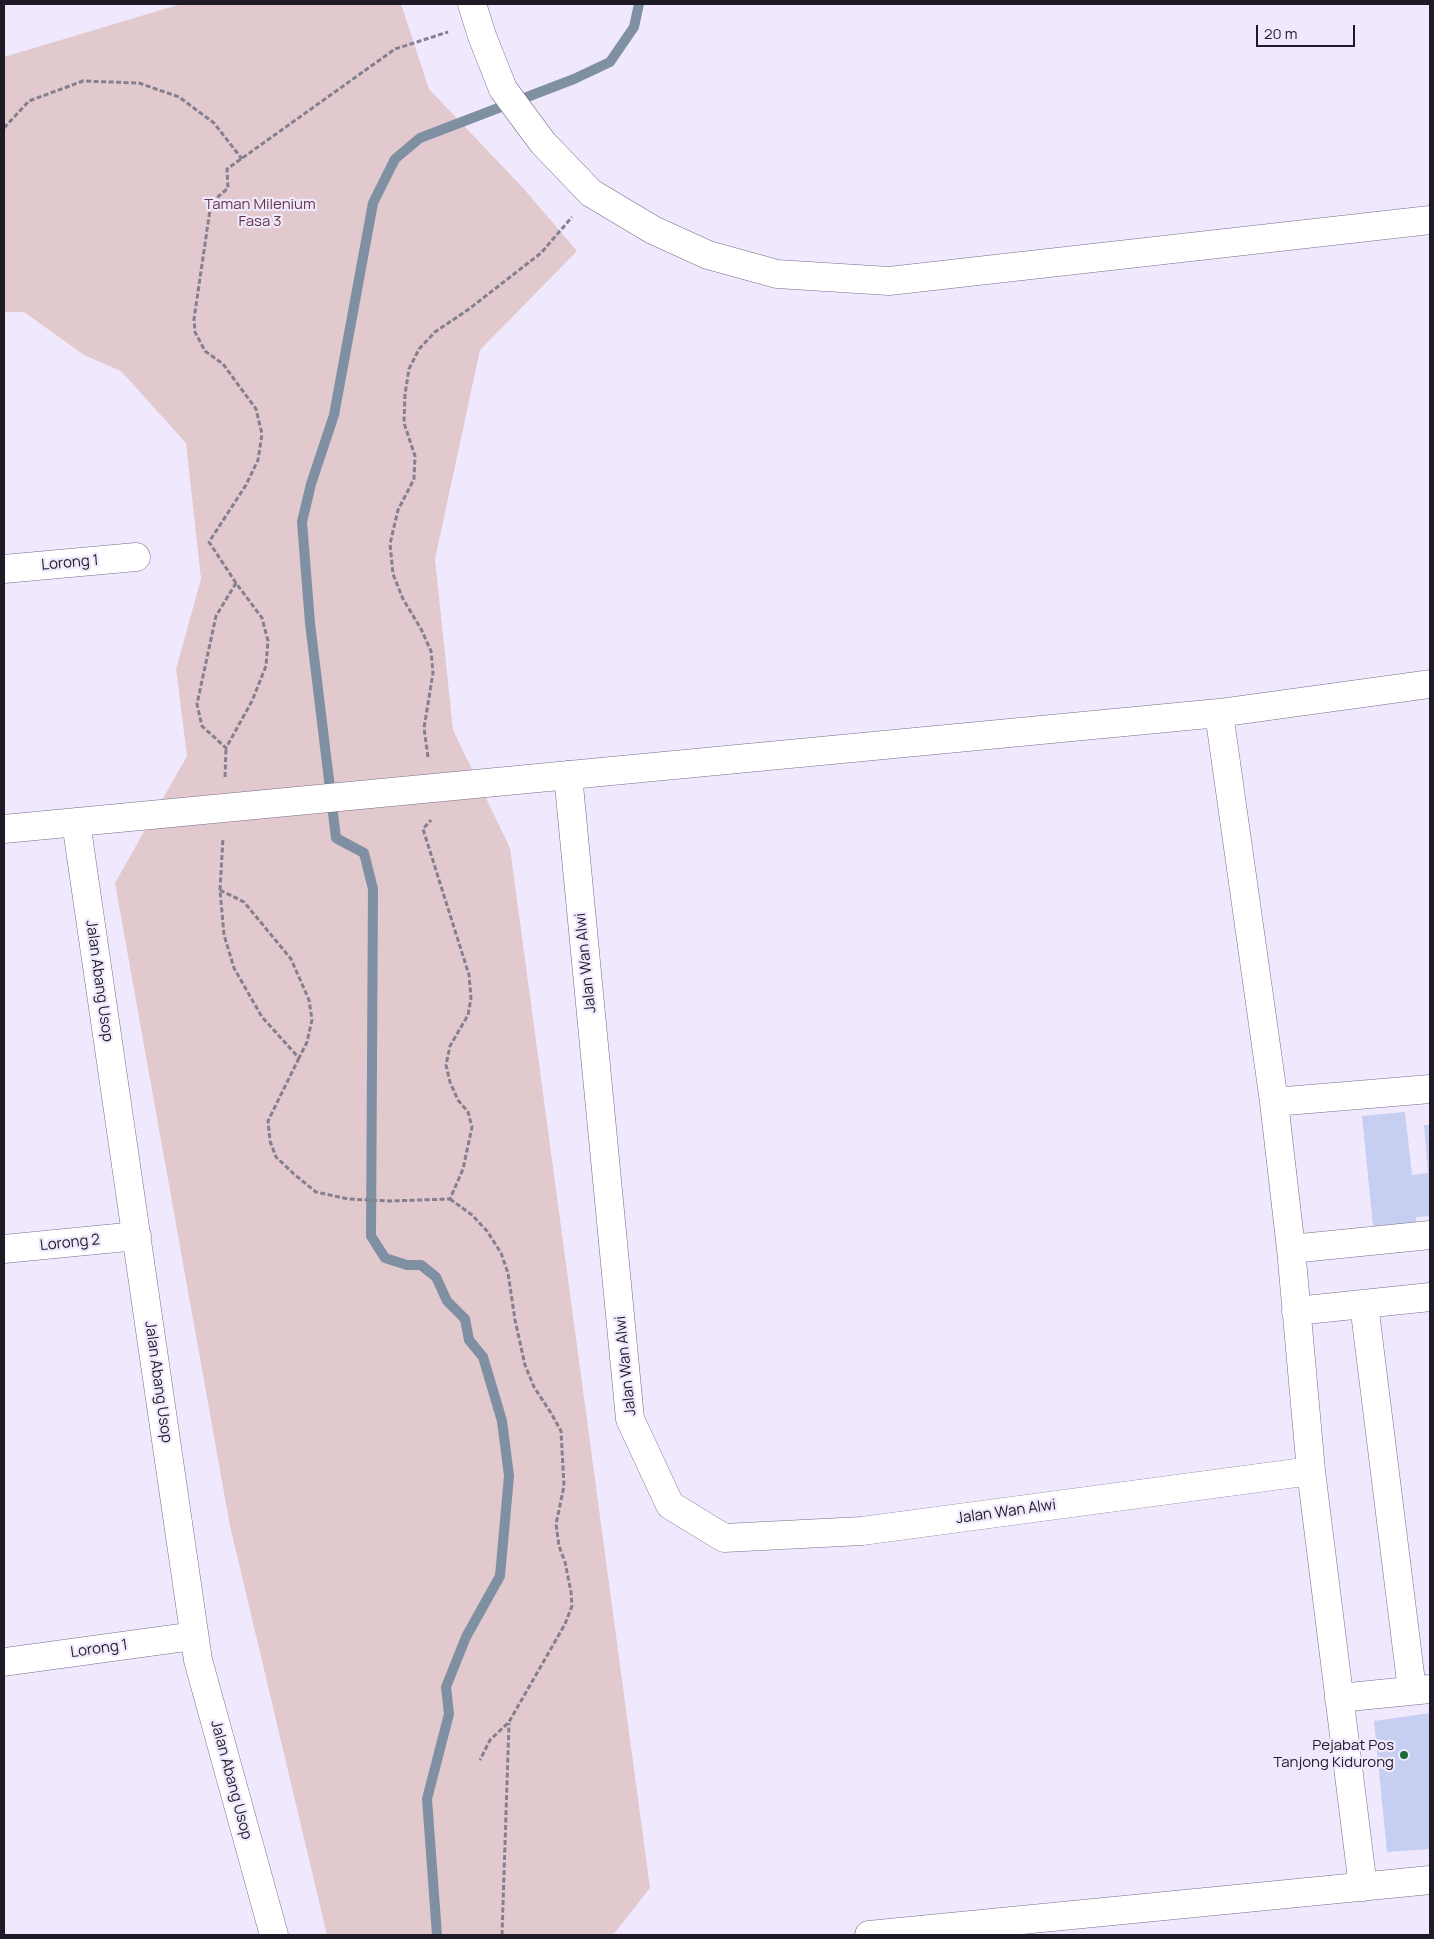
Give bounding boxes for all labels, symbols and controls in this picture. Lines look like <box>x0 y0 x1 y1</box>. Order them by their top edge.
scale bar <box>1259 15 1358 47</box>
text: 20 m <box>1264 23 1297 44</box>
park label: Taman Milenium Fasa 3 <box>204 196 316 231</box>
street label: Lorong 1 <box>41 552 99 574</box>
street label: Jalan Wan Alwi <box>572 912 600 1014</box>
street label: Jalan Abang Usop <box>82 919 116 1043</box>
street label: Lorong 2 <box>39 1231 101 1255</box>
street label: Jalan Wan Alwi <box>612 1315 640 1417</box>
street label: Jalan Abang Usop <box>141 1320 175 1444</box>
street label: Jalan Wan Alwi <box>955 1496 1057 1528</box>
street label: Lorong 1 <box>69 1636 129 1662</box>
street label: Jalan Abang Usop <box>206 1718 256 1842</box>
place label: Pejabat Pos Tanjong Kidurong <box>1273 1737 1394 1772</box>
marker: Pejabat Pos Tanjong Kidurong <box>1398 1749 1410 1761</box>

